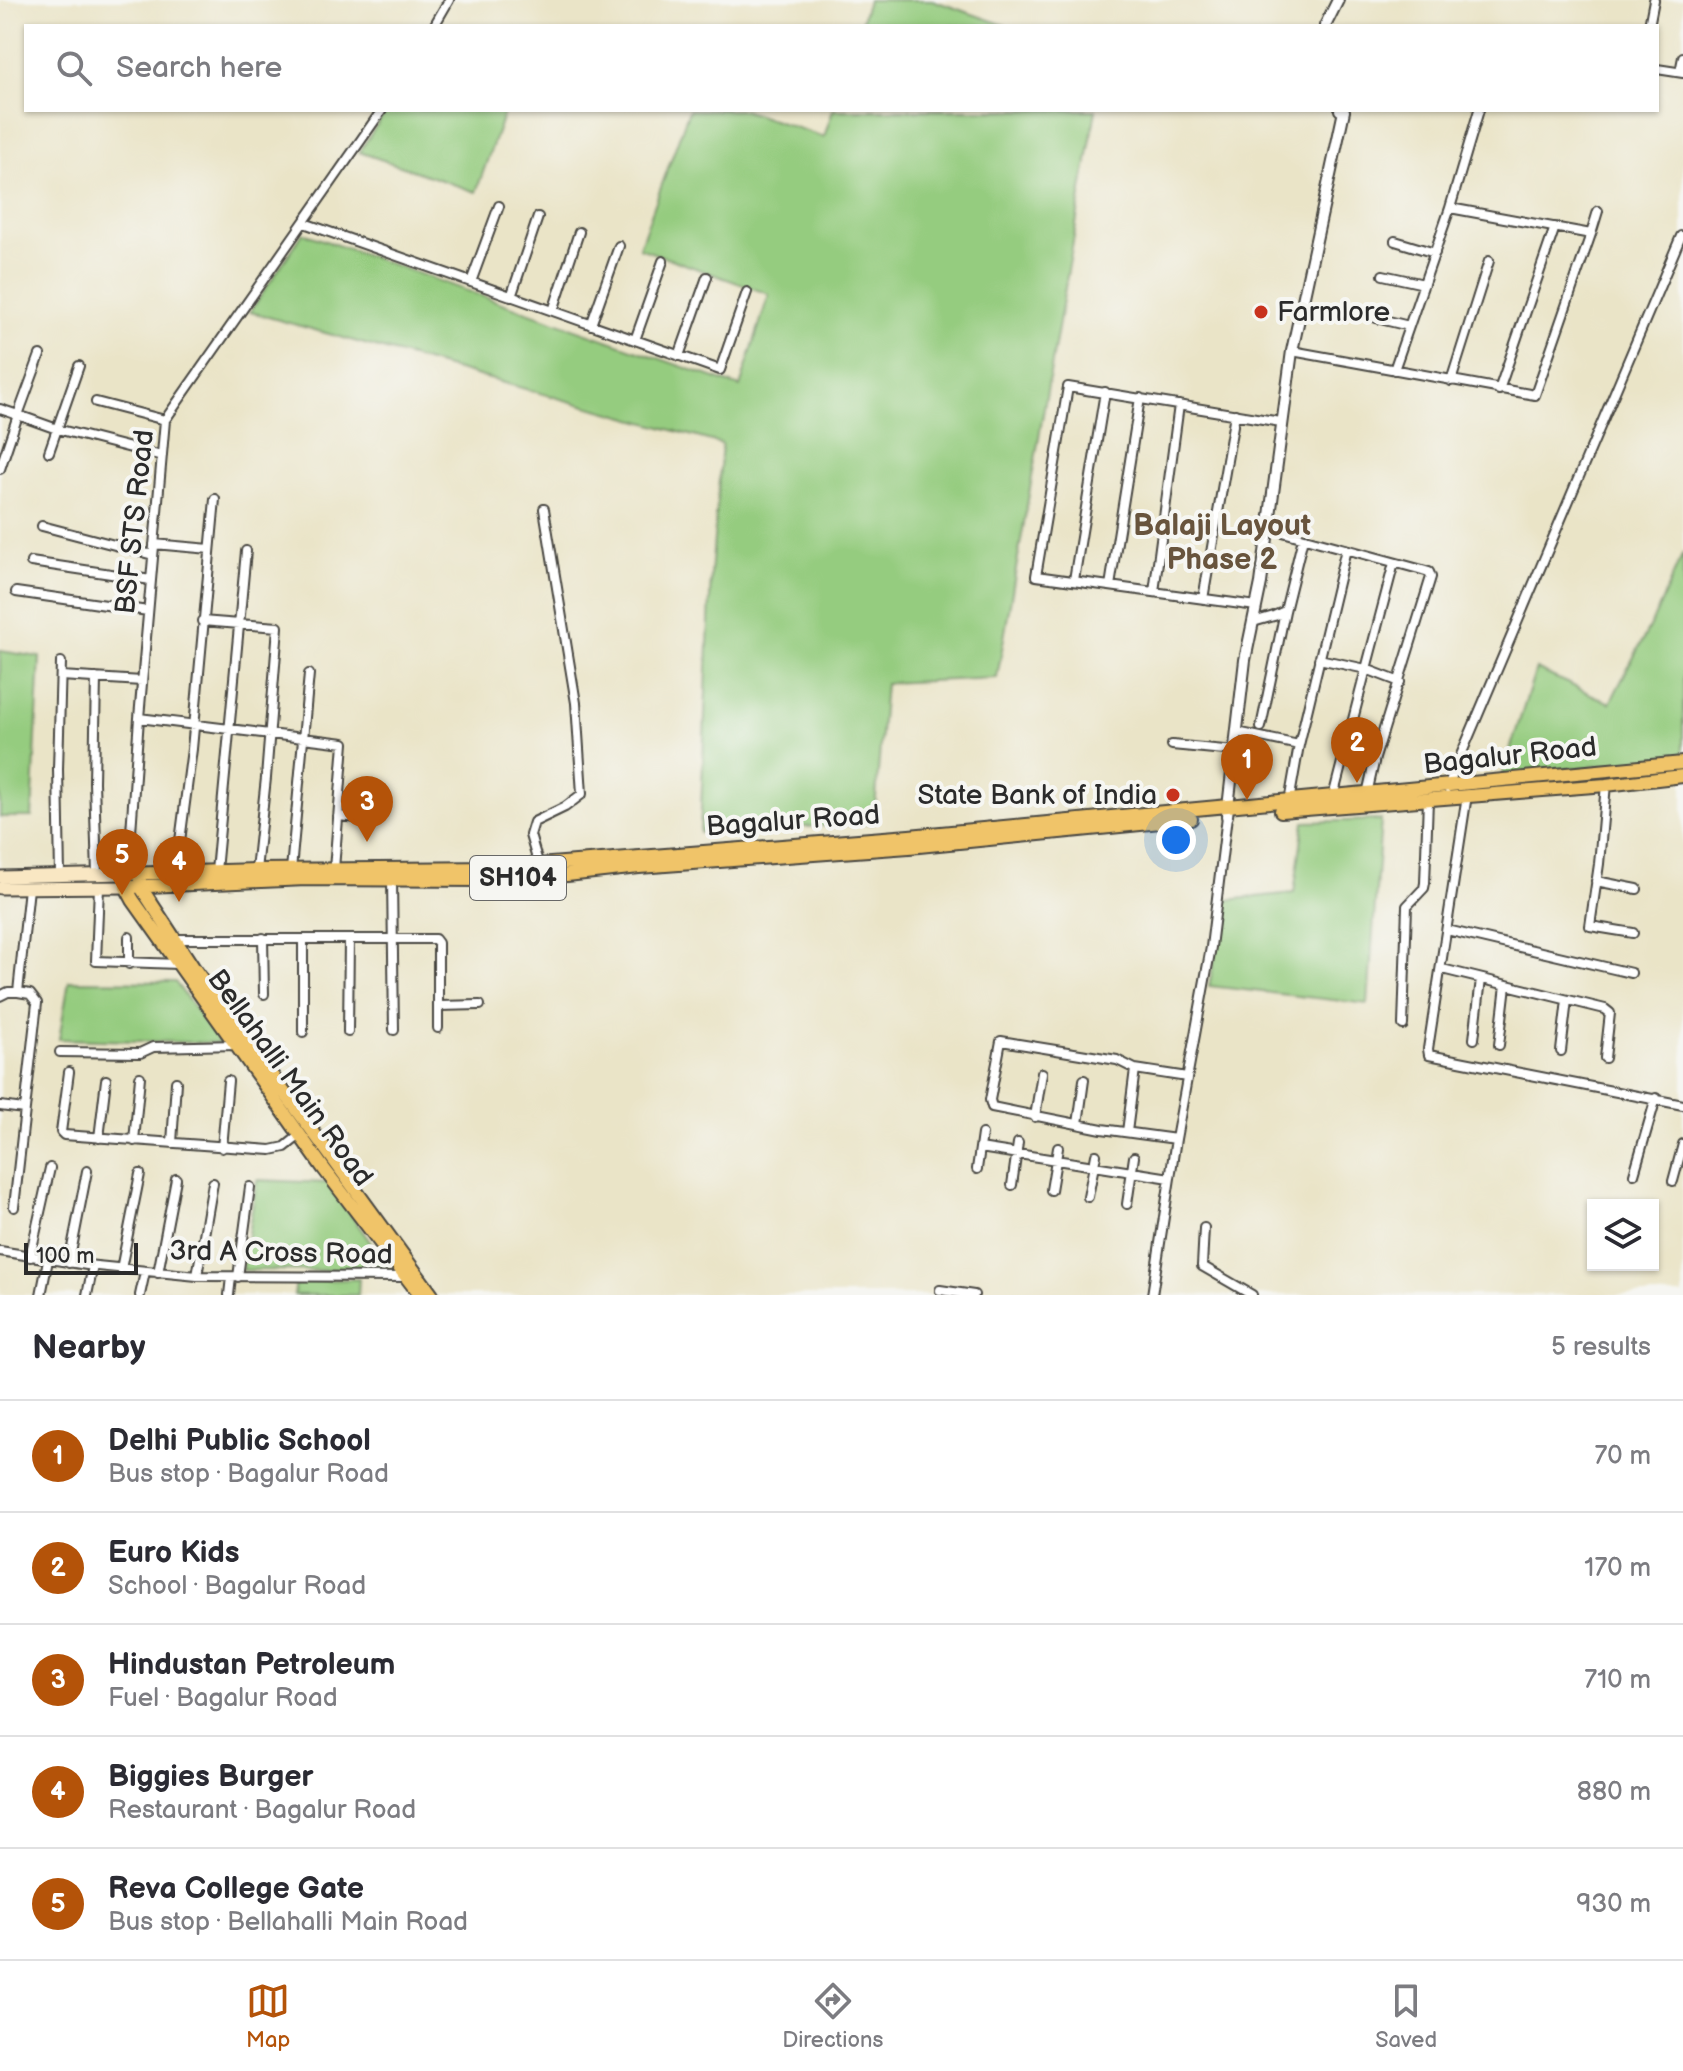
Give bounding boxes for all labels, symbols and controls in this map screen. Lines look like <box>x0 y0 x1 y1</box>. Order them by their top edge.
search box <box>24 24 1659 112</box>
icon: search <box>52 46 96 90</box>
text: Search here <box>116 50 282 86</box>
place label: Farmlore <box>1277 296 1390 329</box>
marker: Farmlore <box>1252 303 1270 321</box>
street label: BSF STS Road <box>109 428 161 616</box>
district label: Balaji Layout Phase 2 <box>1133 508 1311 578</box>
pin: 2 <box>1331 717 1383 783</box>
street label: Bagalur Road <box>1422 730 1598 782</box>
pin: 1 <box>1221 734 1273 800</box>
pin: 3 <box>341 776 393 842</box>
place label: State Bank of India <box>918 779 1157 812</box>
marker: State Bank of India <box>1164 786 1182 804</box>
street label: Bagalur Road <box>705 798 881 844</box>
your location <box>1156 820 1196 860</box>
pin: 5 <box>96 829 148 895</box>
pin: 4 <box>153 836 205 902</box>
road number: SH104 <box>470 856 566 900</box>
street label: Bellahalli Main Road <box>200 963 380 1193</box>
map controls <box>1587 1199 1659 1271</box>
button: layers <box>1587 1199 1659 1271</box>
street label: 3rd A Cross Road <box>169 1235 393 1271</box>
scale bar <box>24 1239 138 1275</box>
text: 100 m <box>36 1243 95 1270</box>
text: Nearby <box>32 1327 146 1368</box>
text: 5 results <box>1551 1332 1651 1363</box>
text: Delhi Public School <box>108 1423 371 1459</box>
text: 1 <box>53 1441 63 1472</box>
text: 70 m <box>1594 1441 1651 1472</box>
text: Bus stop · Bagalur Road <box>108 1459 389 1490</box>
text: Euro Kids <box>108 1535 240 1571</box>
text: 2 <box>50 1553 66 1584</box>
text: 170 m <box>1584 1553 1651 1584</box>
text: School · Bagalur Road <box>108 1571 366 1602</box>
text: Hindustan Petroleum <box>108 1647 395 1683</box>
text: 3 <box>50 1665 66 1696</box>
text: 710 m <box>1584 1665 1651 1696</box>
text: Fuel · Bagalur Road <box>108 1683 338 1714</box>
text: Biggies Burger <box>108 1759 313 1795</box>
text: 4 <box>50 1777 66 1808</box>
text: 880 m <box>1577 1777 1651 1808</box>
text: Restaurant · Bagalur Road <box>108 1795 416 1826</box>
text: Reva College Gate <box>108 1871 364 1907</box>
text: 5 <box>50 1889 66 1920</box>
text: 930 m <box>1576 1889 1651 1920</box>
text: Bus stop · Bellahalli Main Road <box>108 1907 468 1938</box>
tab: Map <box>246 1979 290 2054</box>
tab: Directions <box>782 1979 883 2054</box>
tab: Saved <box>1375 1979 1437 2054</box>

